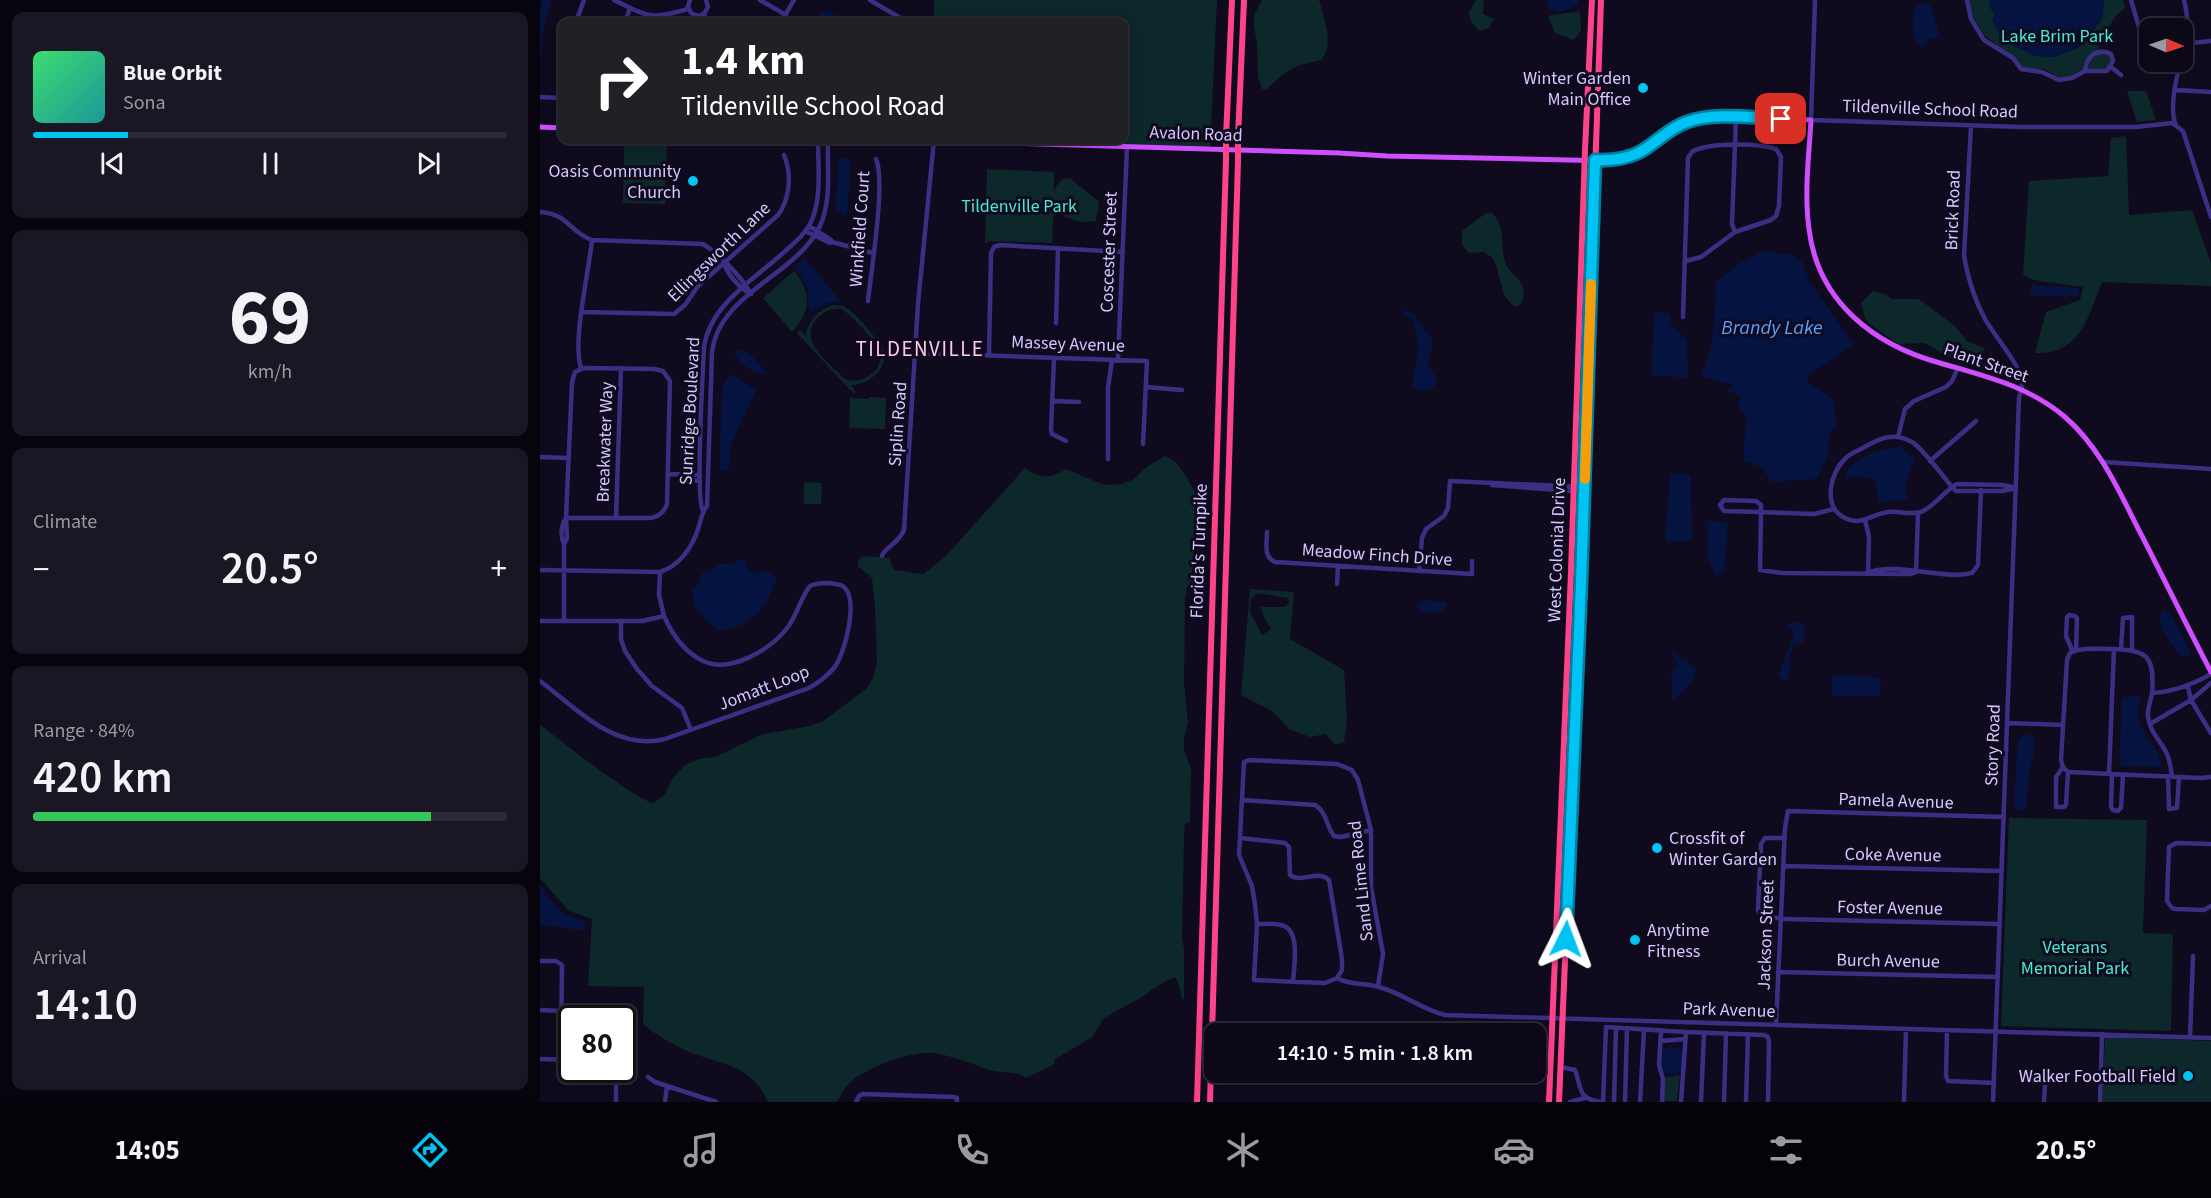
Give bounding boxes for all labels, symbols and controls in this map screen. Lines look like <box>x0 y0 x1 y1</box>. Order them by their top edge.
north arrow <box>2139 18 2193 72</box>
map controls <box>2139 18 2193 72</box>
park label: Lake Brim Park <box>2001 24 2113 49</box>
text: 1.4 km <box>681 31 805 91</box>
icon: right <box>582 42 660 120</box>
text: Blue Orbit <box>123 57 222 89</box>
place label: Winter Garden Main Office <box>1523 66 1631 112</box>
marker: Winter Garden Main Office <box>1636 81 1650 95</box>
text: Tildenville School Road <box>681 87 945 126</box>
text: Sona <box>123 89 166 117</box>
pin <box>1755 93 1806 144</box>
street label: Tildenville School Road <box>1842 93 2018 125</box>
icon: arrive <box>1764 102 1797 135</box>
street label: Avalon Road <box>1149 120 1243 148</box>
icon: previous <box>96 147 129 180</box>
icon: pause <box>254 147 287 180</box>
icon: next <box>412 147 445 180</box>
place label: Oasis Community Church <box>548 159 682 205</box>
street label: Brick Road <box>1939 169 1967 251</box>
street label: Winkfield Court <box>843 170 877 288</box>
marker: Oasis Community Church <box>686 174 700 188</box>
street label: Coscester Street <box>1094 191 1124 313</box>
park label: Tildenville Park <box>961 194 1077 219</box>
street label: Ellingsworth Lane <box>662 196 776 308</box>
text: 69 <box>229 263 311 374</box>
water label: Brandy Lake <box>1721 314 1823 342</box>
street label: Massey Avenue <box>1011 330 1125 358</box>
district label: TILDENVILLE <box>856 334 984 364</box>
street label: Sunridge Boulevard <box>674 336 706 486</box>
street label: Plant Street <box>1940 337 2032 389</box>
text: km/h <box>248 358 292 386</box>
street label: Breakwater Way <box>590 381 620 503</box>
street label: Siplin Road <box>883 381 913 467</box>
street label: West Colonial Drive <box>1542 477 1572 623</box>
street label: Florida's Turnpike <box>1184 483 1214 619</box>
text: Climate <box>33 508 97 536</box>
text: 20.5° <box>221 537 319 601</box>
street label: Meadow Finch Drive <box>1301 537 1453 573</box>
text: − <box>33 546 49 593</box>
text: + <box>491 546 507 593</box>
street label: Jomatt Loop <box>715 659 813 717</box>
street label: Story Road <box>1979 704 2007 786</box>
text: Range · 84% <box>33 717 134 745</box>
text: 420 km <box>33 746 173 810</box>
street label: Pamela Avenue <box>1838 786 1954 816</box>
street label: Sand Lime Road <box>1342 819 1380 943</box>
place label: Crossfit of Winter Garden <box>1669 826 1777 872</box>
marker: Crossfit of Winter Garden <box>1650 841 1664 855</box>
street label: Coke Avenue <box>1844 842 1942 868</box>
street label: Jackson Street <box>1752 879 1780 991</box>
street label: Foster Avenue <box>1837 895 1943 921</box>
position arrow <box>1534 907 1598 971</box>
place label: Anytime Fitness <box>1647 918 1709 964</box>
marker: Anytime Fitness <box>1628 933 1642 947</box>
park label: Veterans Memorial Park <box>2021 935 2129 981</box>
text: Arrival <box>33 944 87 972</box>
street label: Burch Avenue <box>1836 948 1940 974</box>
text: 14:10 <box>33 973 138 1037</box>
street label: Park Avenue <box>1682 996 1776 1024</box>
speed limit sign: 80 <box>558 1005 636 1083</box>
text: 14:10 · 5 min · 1.8 km <box>1277 1037 1473 1069</box>
place label: Walker Football Field <box>2019 1064 2176 1089</box>
marker: Walker Football Field <box>2181 1069 2195 1083</box>
icon: directions <box>409 1129 451 1171</box>
icon: music <box>680 1129 722 1171</box>
icon: phone <box>951 1129 993 1171</box>
icon: climate <box>1222 1129 1264 1171</box>
icon: car <box>1493 1129 1535 1171</box>
icon: filters <box>1765 1129 1807 1171</box>
text: 14:05 <box>115 1131 180 1170</box>
text: 20.5° <box>2036 1131 2096 1170</box>

